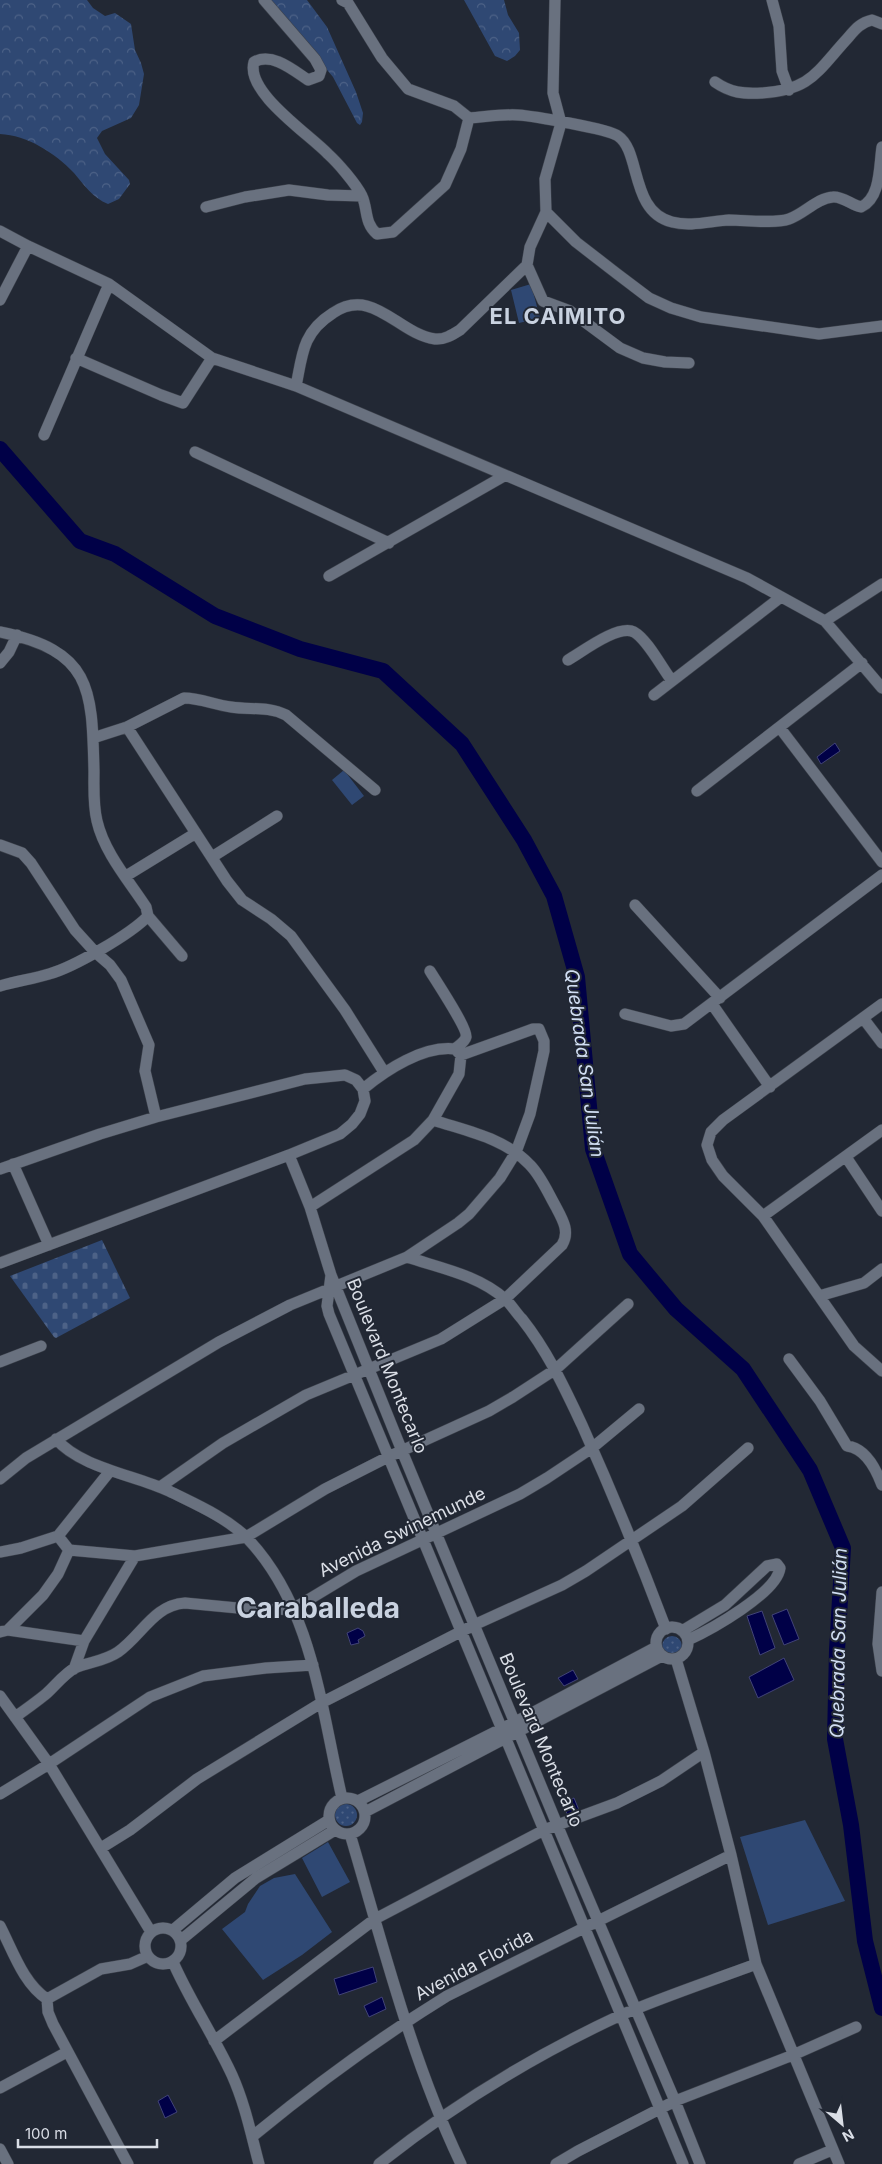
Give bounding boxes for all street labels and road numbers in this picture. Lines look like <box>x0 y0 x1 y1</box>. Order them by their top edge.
street label: Boulevard Montecarlo <box>343 1275 432 1456</box>
street label: Avenida Swinemunde <box>315 1482 489 1581</box>
street label: Boulevard Montecarlo <box>495 1650 588 1830</box>
street label: Avenida Florida <box>411 1925 537 2005</box>

